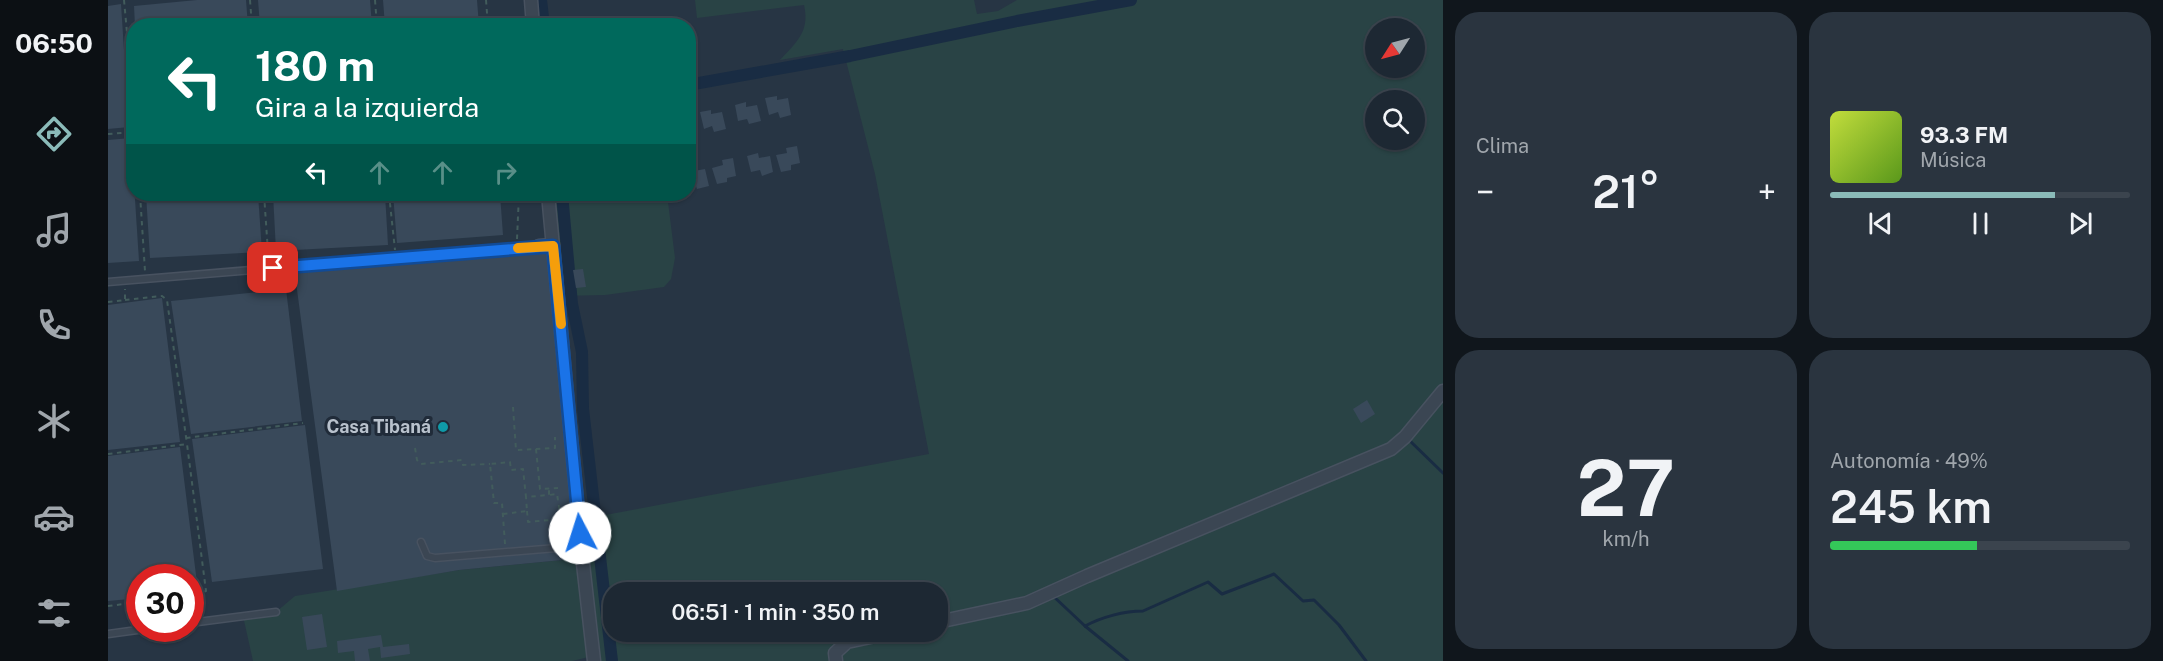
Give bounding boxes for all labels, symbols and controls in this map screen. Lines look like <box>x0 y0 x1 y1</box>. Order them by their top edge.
north arrow <box>1365 18 1425 78</box>
map controls <box>1365 18 1425 150</box>
text: 06:50 <box>15 27 93 59</box>
text: 180 m <box>255 41 375 90</box>
icon: left <box>156 42 234 120</box>
button: search <box>1365 90 1425 150</box>
text: Gira a la izquierda <box>255 91 479 123</box>
icon: directions <box>33 113 75 155</box>
text: 93.3 FM <box>1920 122 2008 148</box>
text: Clima <box>1476 134 1529 158</box>
text: Música <box>1920 148 1986 172</box>
icon: left <box>300 156 333 189</box>
icon: ahead <box>363 156 396 189</box>
icon: ahead <box>426 156 459 189</box>
icon: right <box>489 156 522 189</box>
text: 21° <box>1592 165 1660 218</box>
text: − <box>1476 173 1494 211</box>
text: + <box>1758 173 1776 211</box>
icon: previous <box>1864 207 1897 240</box>
icon: pause <box>1964 207 1997 240</box>
icon: next <box>2064 207 2097 240</box>
icon: music <box>33 209 75 251</box>
pin <box>247 242 298 293</box>
icon: arrive <box>256 251 289 284</box>
icon: phone <box>33 304 75 346</box>
icon: climate <box>33 400 75 442</box>
place label: Casa Tibaná <box>327 416 431 437</box>
marker: Casa Tibaná <box>436 420 450 434</box>
text: 27 <box>1577 442 1675 534</box>
text: Autonomía · 49% <box>1830 449 1988 473</box>
text: 245 km <box>1830 480 1992 533</box>
icon: car <box>33 496 75 538</box>
position arrow <box>548 501 612 565</box>
text: km/h <box>1602 527 1650 551</box>
speed limit sign: 30 <box>126 564 204 642</box>
icon: filters <box>33 592 75 634</box>
text: 06:51 · 1 min · 350 m <box>672 599 879 625</box>

